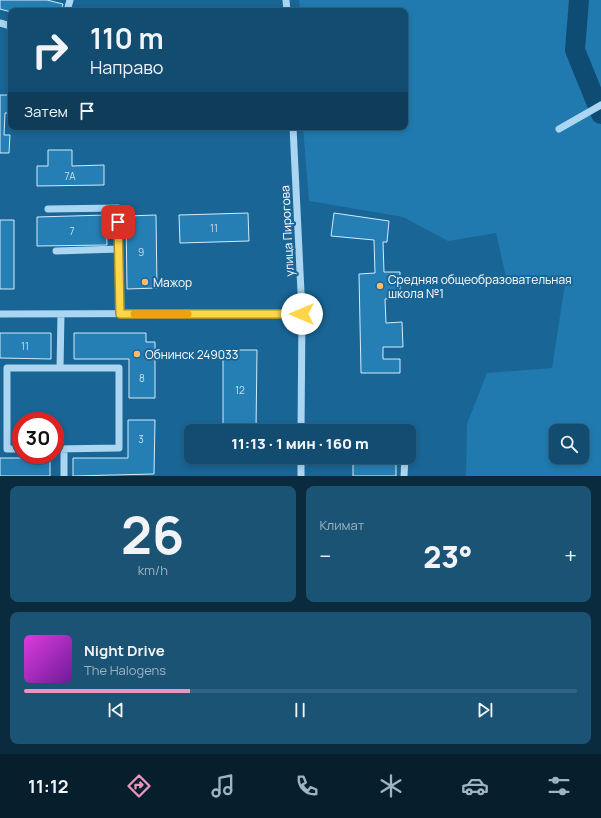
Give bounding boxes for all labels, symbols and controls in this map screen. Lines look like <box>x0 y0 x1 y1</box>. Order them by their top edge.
text: 110 m <box>90 19 164 57</box>
icon: right <box>24 24 76 76</box>
text: Направо <box>90 55 164 79</box>
icon: arrive <box>76 100 98 122</box>
text: Затем <box>24 101 68 122</box>
house number: 7А <box>65 169 76 183</box>
street label: улица Пирогова <box>276 185 298 277</box>
pin <box>101 205 135 239</box>
icon: arrive <box>107 211 129 233</box>
house number: 11 <box>210 221 218 235</box>
house number: 7 <box>69 224 75 238</box>
house number: 9 <box>138 245 144 259</box>
place label: Средняя общеобразовательная школа №1 <box>388 271 572 302</box>
place label: Мажор <box>153 274 192 291</box>
marker: Мажор <box>140 277 150 287</box>
marker: Средняя общеобразовательная школа №1 <box>375 281 385 291</box>
position arrow <box>281 293 323 335</box>
house number: 11 <box>21 339 29 353</box>
place label: Обнинск 249033 <box>145 346 238 363</box>
marker: Обнинск 249033 <box>132 349 142 359</box>
house number: 8 <box>139 371 145 385</box>
house number: 12 <box>235 383 245 397</box>
speed limit sign: 30 <box>12 412 64 464</box>
map controls <box>549 424 589 464</box>
button: search <box>549 424 589 464</box>
house number: 3 <box>138 432 144 446</box>
text: 11:13 · 1 мин · 160 m <box>231 433 369 454</box>
text: 26 <box>121 499 184 570</box>
text: Климат <box>320 516 364 534</box>
text: 23° <box>423 536 473 577</box>
text: − <box>320 541 331 571</box>
text: + <box>564 541 577 571</box>
text: km/h <box>138 561 168 579</box>
text: Night Drive <box>84 640 165 661</box>
text: The Halogens <box>84 661 166 679</box>
icon: previous <box>105 699 127 721</box>
icon: pause <box>289 699 311 721</box>
icon: next <box>474 699 496 721</box>
icon: directions <box>125 772 153 800</box>
icon: music <box>209 772 237 800</box>
icon: phone <box>293 772 321 800</box>
icon: climate <box>377 772 405 800</box>
icon: car <box>461 772 489 800</box>
icon: filters <box>545 772 573 800</box>
text: 11:12 <box>28 774 69 798</box>

